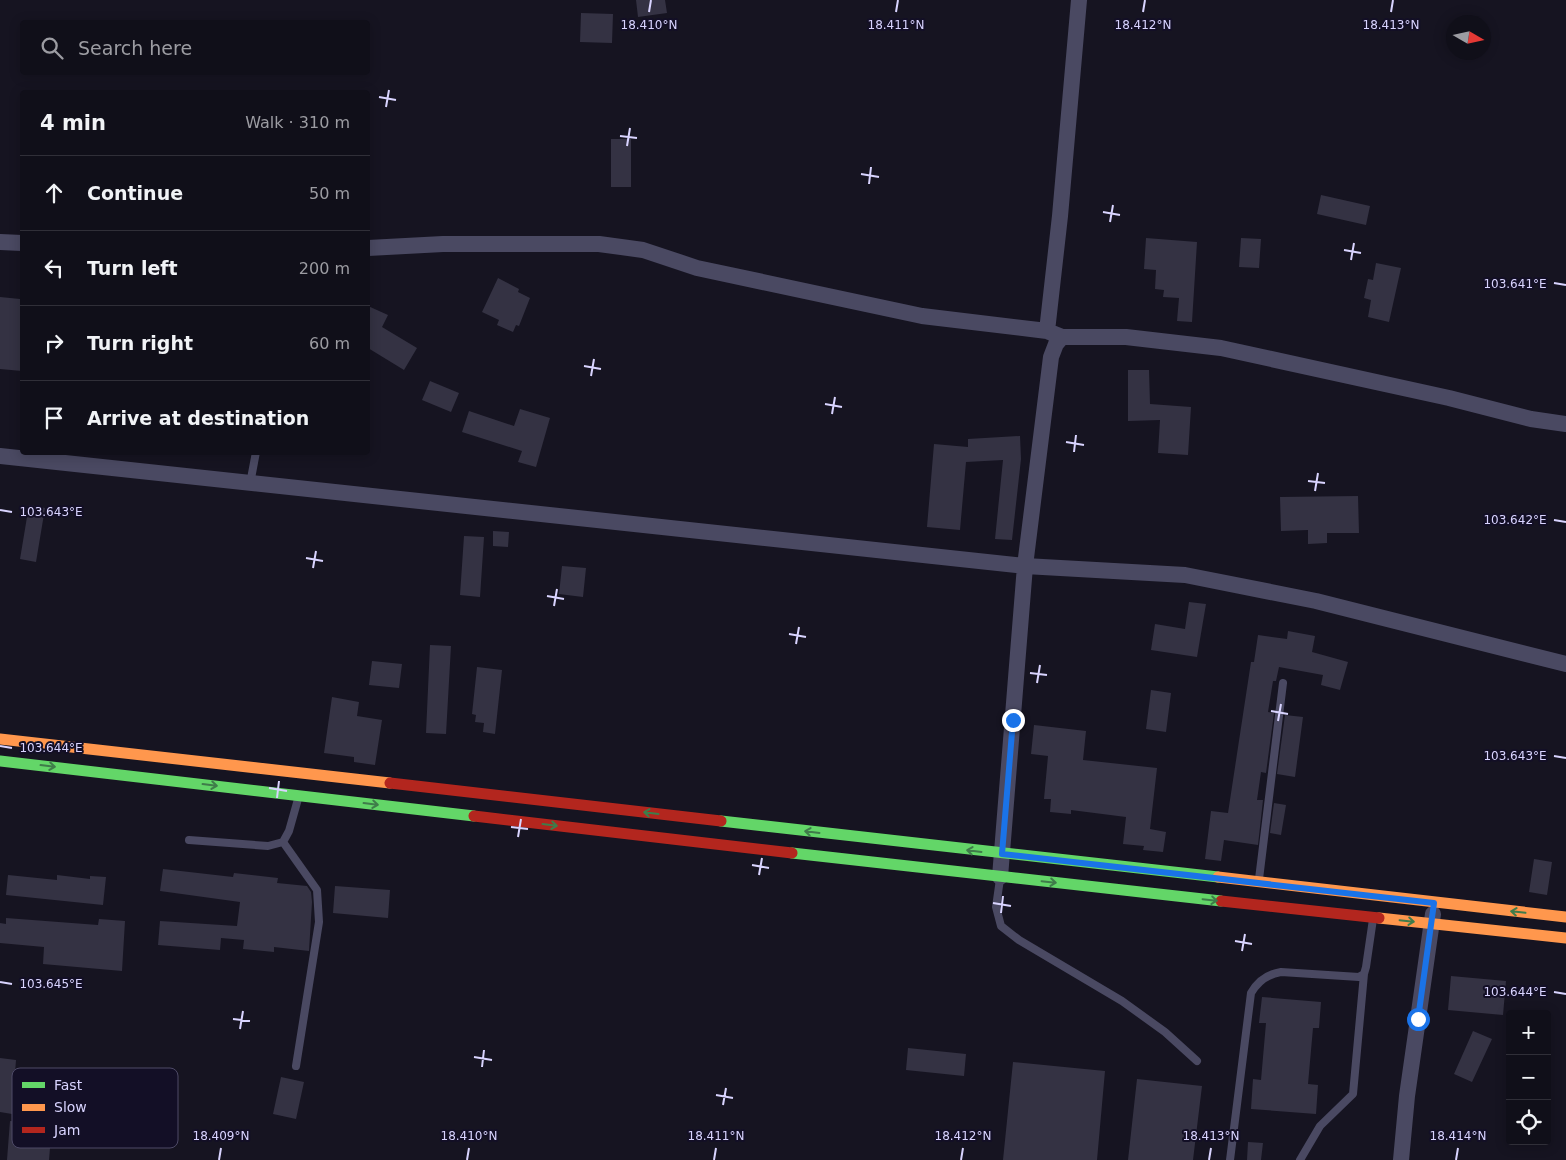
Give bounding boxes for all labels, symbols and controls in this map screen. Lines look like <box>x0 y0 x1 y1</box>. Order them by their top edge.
north arrow <box>1446 15 1491 60</box>
text: 18.410°N <box>621 18 677 32</box>
text: 18.411°N <box>868 18 924 32</box>
text: 18.412°N <box>1115 18 1171 32</box>
text: 18.413°N <box>1363 18 1419 32</box>
search box <box>20 20 370 75</box>
icon: search <box>38 34 66 62</box>
text: Search here <box>78 37 192 59</box>
text: 4 min <box>40 111 106 135</box>
text: Walk · 310 m <box>245 113 350 132</box>
icon: ahead <box>40 179 68 207</box>
text: Continue <box>87 182 183 204</box>
text: 50 m <box>309 184 350 203</box>
icon: left <box>40 254 68 282</box>
text: Turn left <box>87 257 178 279</box>
text: 200 m <box>299 259 350 278</box>
text: 103.641°E <box>1483 277 1547 291</box>
icon: right <box>40 329 68 357</box>
text: Turn right <box>87 332 193 354</box>
text: 60 m <box>309 334 350 353</box>
icon: arrive <box>40 404 68 432</box>
text: Arrive at destination <box>87 407 309 429</box>
text: 103.643°E <box>19 505 83 519</box>
text: 103.642°E <box>1483 513 1547 527</box>
route end <box>1002 709 1025 732</box>
text: 103.644°E <box>19 741 83 755</box>
text: 103.643°E <box>1483 749 1547 763</box>
one-way arrow <box>40 761 56 771</box>
one-way arrow <box>202 780 218 790</box>
one-way arrow <box>363 799 379 809</box>
one-way arrow <box>643 808 659 818</box>
one-way arrow <box>542 820 558 830</box>
one-way arrow <box>804 827 820 837</box>
one-way arrow <box>966 846 982 856</box>
one-way arrow <box>1040 877 1056 887</box>
one-way arrow <box>1202 895 1218 904</box>
one-way arrow <box>1510 907 1526 917</box>
one-way arrow <box>1398 916 1414 926</box>
text: 103.645°E <box>19 977 83 991</box>
text: 103.644°E <box>1483 985 1547 999</box>
route start <box>1407 1008 1430 1031</box>
map controls <box>1506 1010 1551 1145</box>
button: + <box>1506 1010 1551 1055</box>
button: − <box>1506 1055 1551 1100</box>
legend <box>12 1068 178 1148</box>
text: Fast <box>54 1077 83 1093</box>
text: Slow <box>54 1099 87 1115</box>
button: locate <box>1506 1100 1551 1145</box>
text: Jam <box>53 1122 80 1138</box>
text: 18.409°N <box>193 1129 249 1143</box>
text: 18.410°N <box>441 1129 497 1143</box>
text: 18.411°N <box>688 1129 744 1143</box>
text: 18.412°N <box>935 1129 991 1143</box>
text: 18.413°N <box>1183 1129 1239 1143</box>
text: 18.414°N <box>1430 1129 1486 1143</box>

